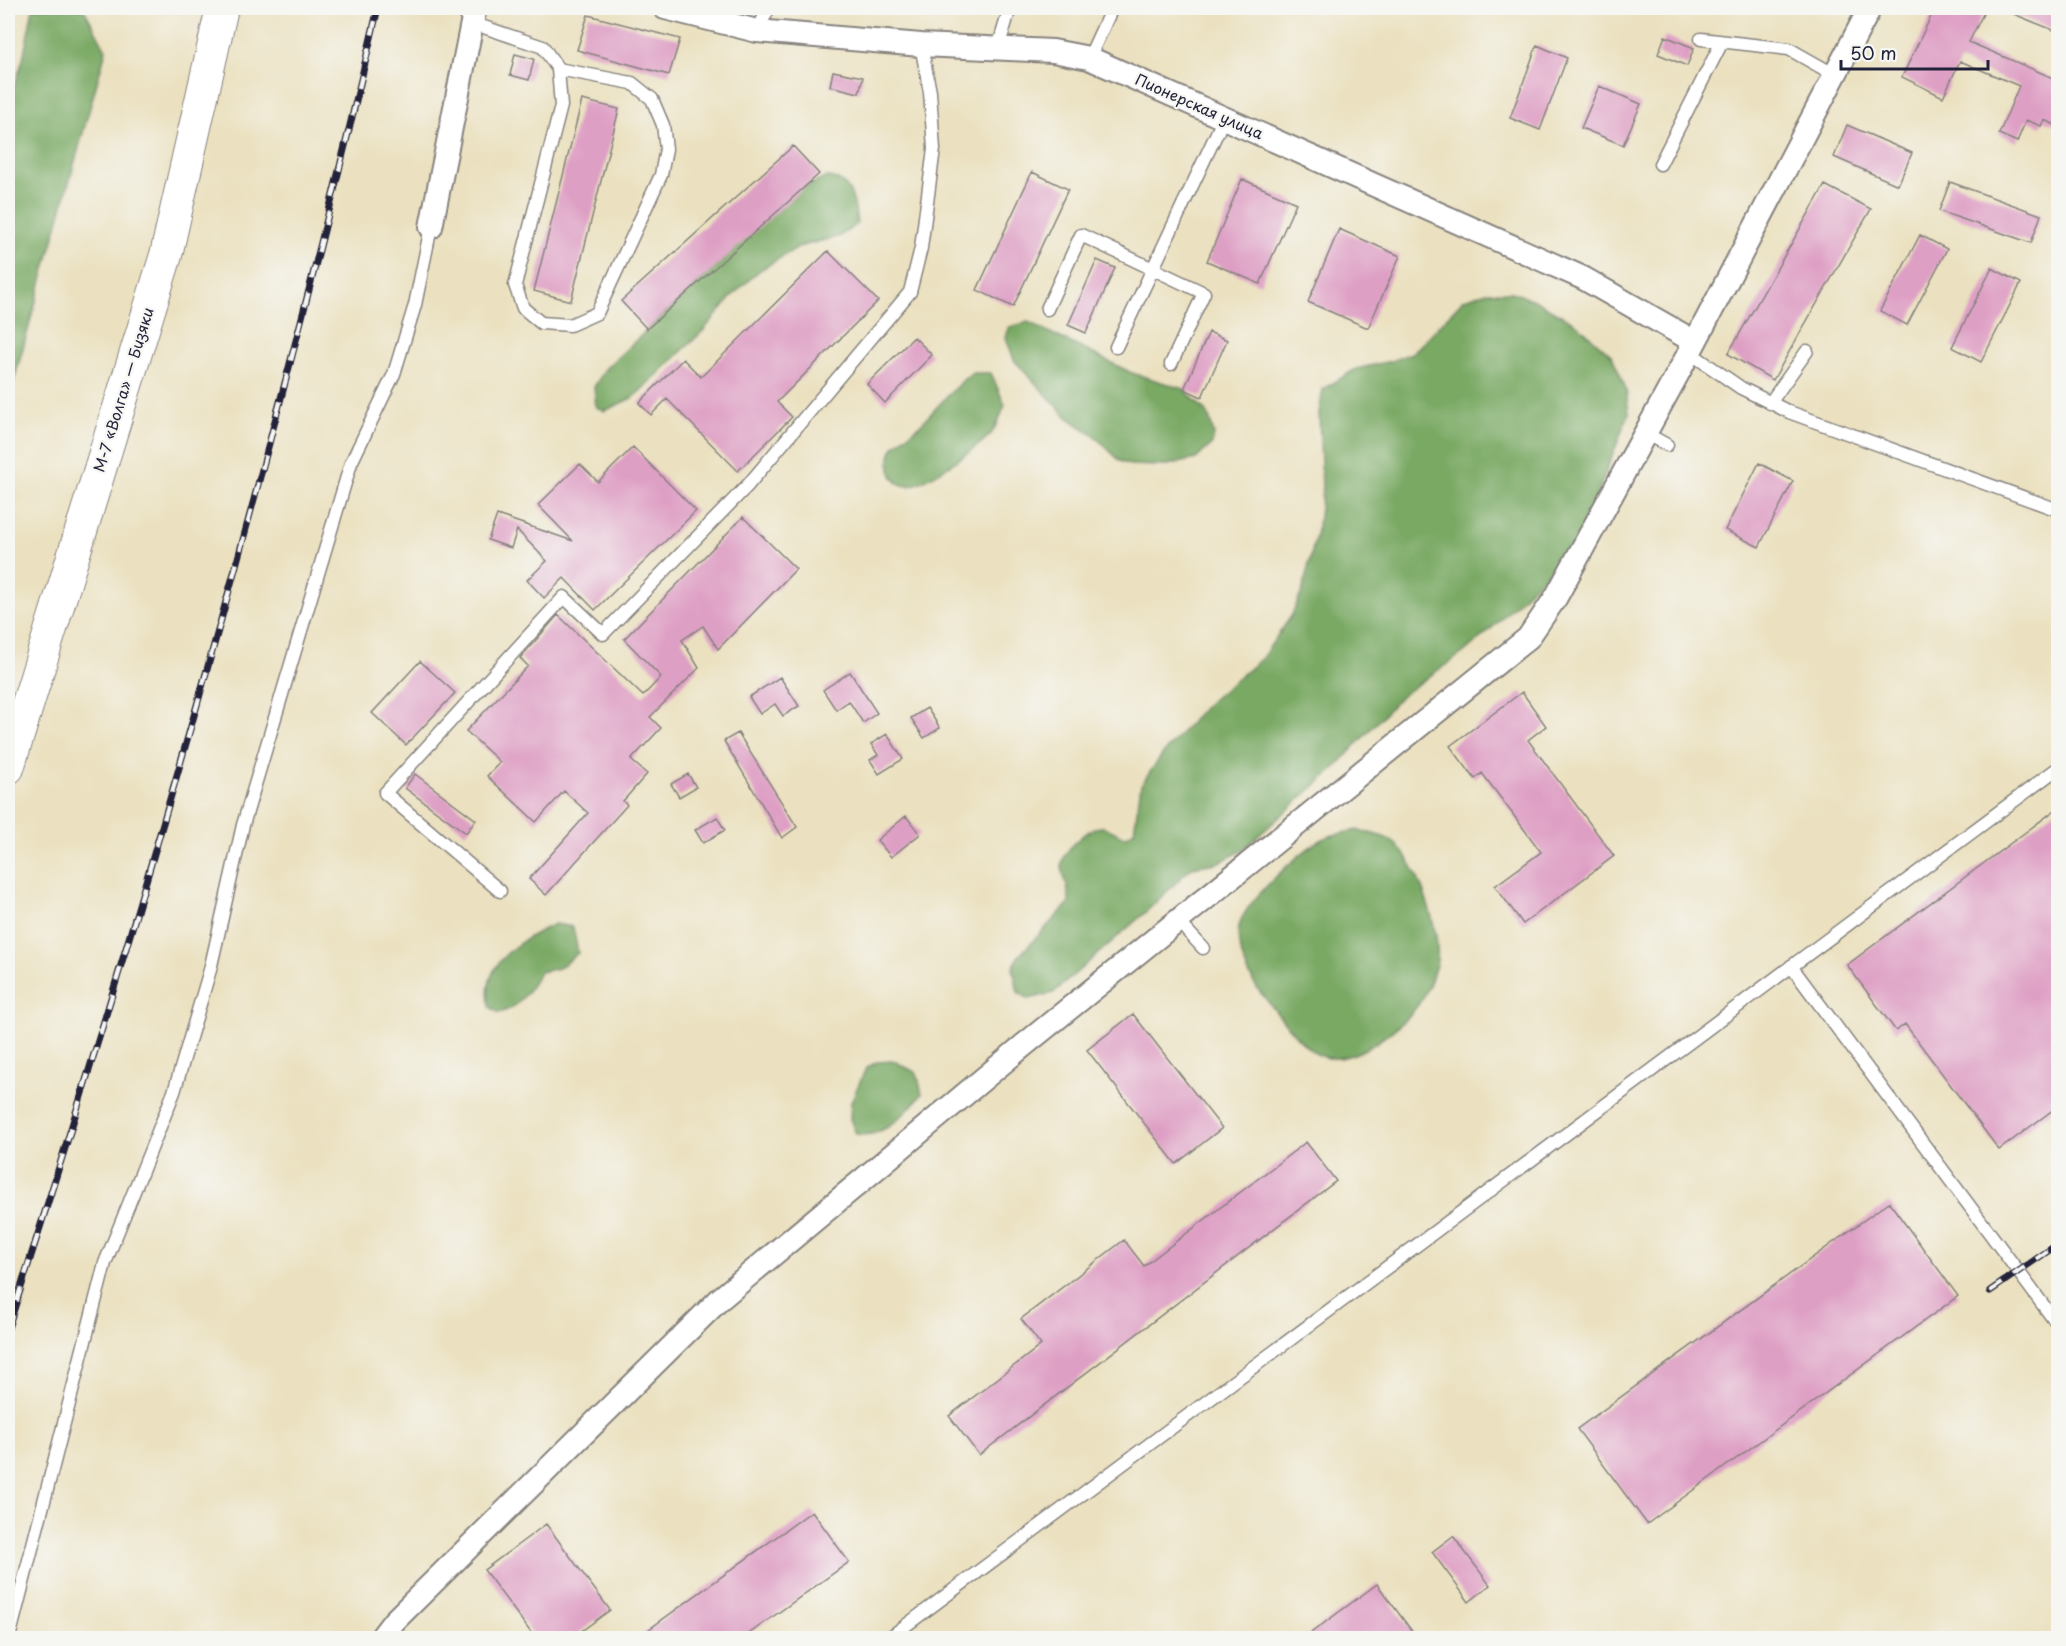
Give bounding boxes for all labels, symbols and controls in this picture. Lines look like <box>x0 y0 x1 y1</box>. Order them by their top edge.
scale bar <box>1841 33 1988 71</box>
text: 50 m <box>1850 39 1897 66</box>
street label: Пионерская улица <box>1132 67 1268 144</box>
street label: М-7 «Волга» — Бизяки <box>87 304 159 475</box>

